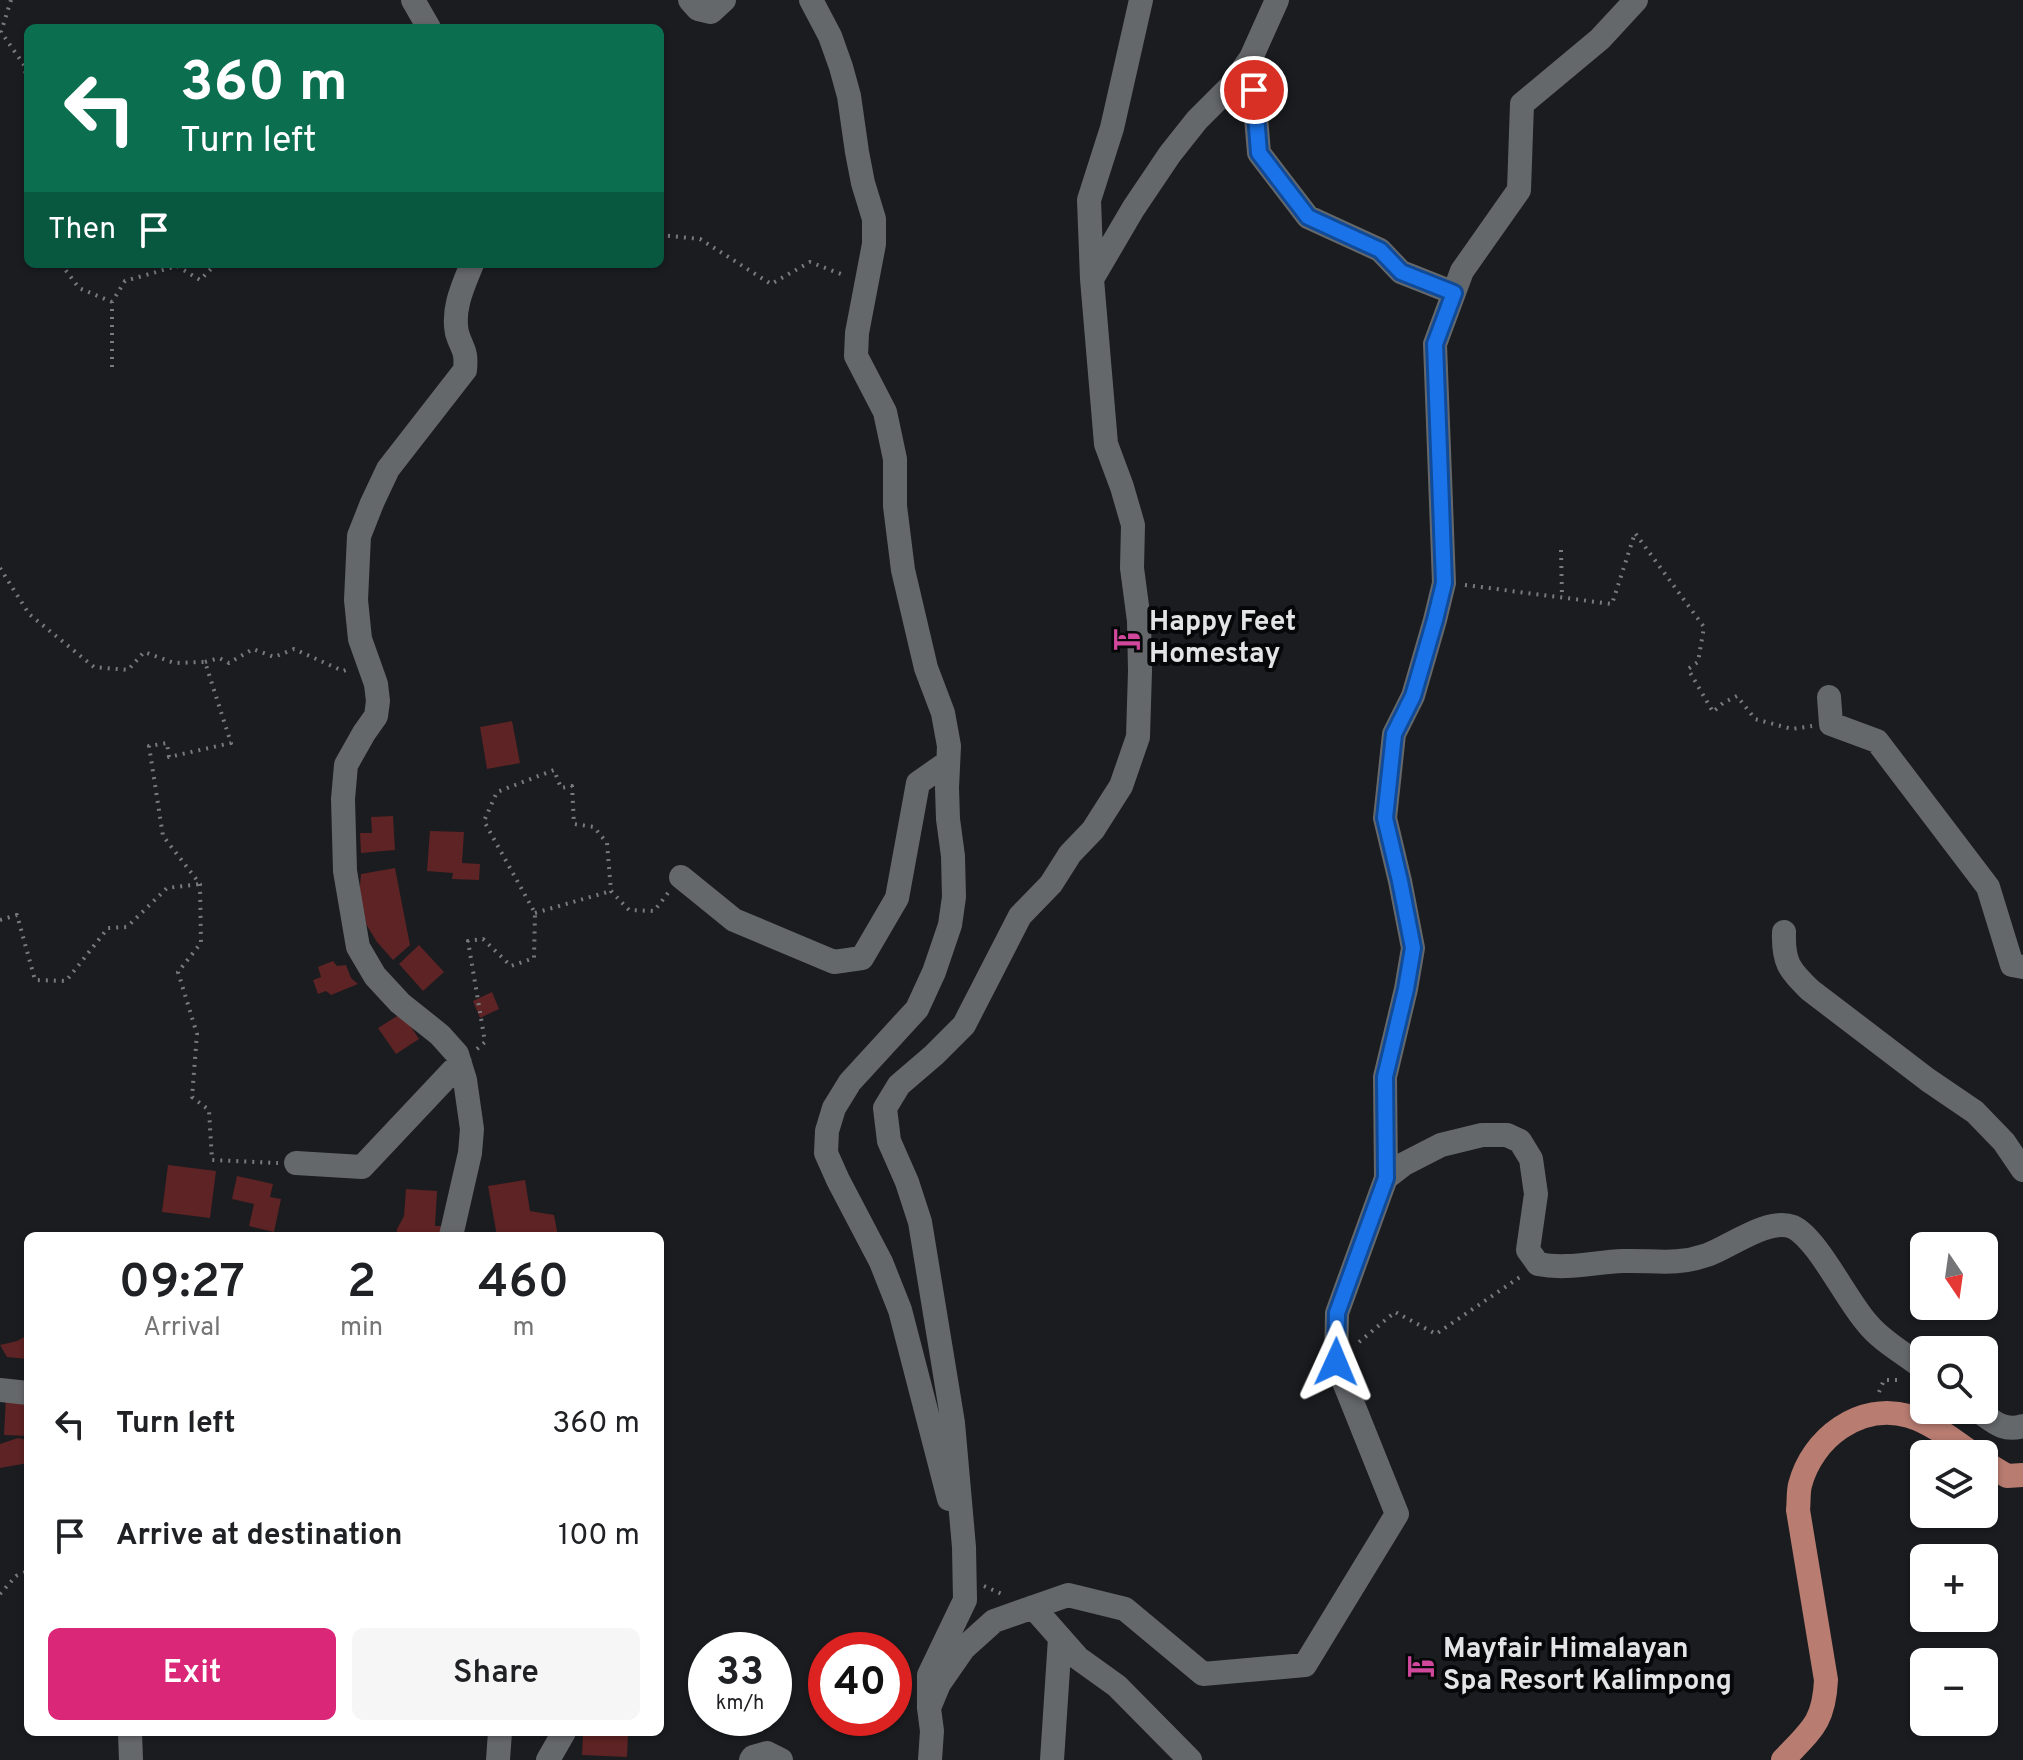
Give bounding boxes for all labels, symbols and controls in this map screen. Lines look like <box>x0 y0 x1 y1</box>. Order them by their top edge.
text: 360 m <box>180 50 348 120</box>
icon: left <box>48 56 152 160</box>
pin <box>1220 56 1288 124</box>
icon: arrive <box>1232 68 1276 112</box>
text: Turn left <box>180 119 317 165</box>
icon: arrive <box>132 208 176 252</box>
text: Then <box>48 212 116 249</box>
place label: Happy Feet Homestay <box>1149 605 1296 673</box>
hotel icon: Happy Feet Homestay <box>1112 624 1142 654</box>
north arrow <box>1910 1232 1998 1320</box>
map controls <box>1910 1232 1998 1736</box>
text: 09:27 <box>119 1254 245 1314</box>
text: 2 <box>347 1254 376 1314</box>
text: 460 <box>478 1254 569 1314</box>
text: Arrival <box>143 1312 221 1345</box>
text: min <box>340 1312 383 1345</box>
text: m <box>513 1312 535 1345</box>
position arrow <box>1294 1320 1378 1404</box>
button: search <box>1910 1336 1998 1424</box>
icon: left <box>48 1402 92 1446</box>
text: Turn left <box>116 1406 236 1443</box>
text: 360 m <box>552 1406 640 1443</box>
button: layers <box>1910 1440 1998 1528</box>
icon: arrive <box>48 1514 92 1558</box>
text: Arrive at destination <box>116 1518 402 1555</box>
text: 100 m <box>558 1518 640 1555</box>
button: + <box>1910 1544 1998 1632</box>
button: Exit <box>48 1628 336 1720</box>
button: Share <box>352 1628 640 1720</box>
speed limit sign: 40 <box>808 1632 912 1736</box>
place label: Mayfair Himalayan Spa Resort Kalimpong <box>1443 1632 1732 1700</box>
button: − <box>1910 1648 1998 1736</box>
text: 33 <box>716 1649 764 1699</box>
hotel icon: Mayfair Himalayan Spa Resort Kalimpong <box>1406 1651 1436 1681</box>
text: km/h <box>716 1691 764 1717</box>

